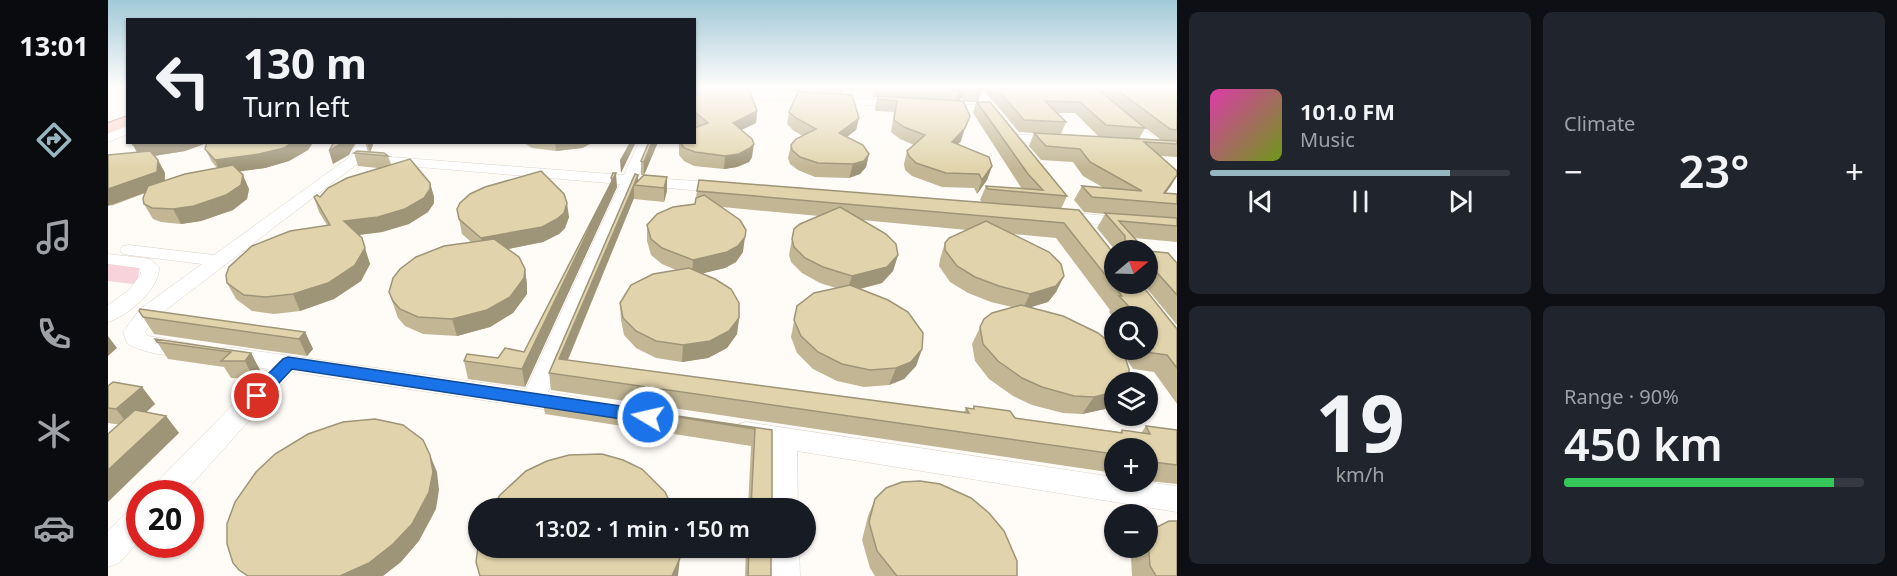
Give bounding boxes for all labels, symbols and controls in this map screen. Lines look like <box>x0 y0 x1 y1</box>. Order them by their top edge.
text: 13:01 <box>19 27 89 64</box>
text: 130 m <box>243 34 367 91</box>
icon: left <box>144 42 222 120</box>
text: Turn left <box>243 88 349 125</box>
text: 101.0 FM <box>1300 96 1395 126</box>
text: Climate <box>1564 110 1635 137</box>
icon: directions <box>33 119 75 161</box>
text: Music <box>1300 126 1355 153</box>
text: 23° <box>1679 140 1749 201</box>
text: − <box>1564 149 1583 194</box>
text: + <box>1845 149 1864 194</box>
icon: previous <box>1244 185 1277 218</box>
icon: pause <box>1344 185 1377 218</box>
icon: next <box>1444 185 1477 218</box>
icon: music <box>33 216 75 258</box>
north arrow <box>1104 240 1158 294</box>
map controls <box>1104 240 1158 558</box>
button: search <box>1104 306 1158 360</box>
icon: phone <box>33 313 75 355</box>
text: 19 <box>1315 369 1405 475</box>
pin <box>231 370 282 421</box>
button: layers <box>1104 372 1158 426</box>
icon: arrive <box>240 379 273 412</box>
text: Range · 90% <box>1564 383 1679 410</box>
position arrow <box>616 385 680 449</box>
icon: climate <box>33 410 75 452</box>
text: 450 km <box>1564 413 1723 474</box>
button: + <box>1104 438 1158 492</box>
text: km/h <box>1335 461 1385 488</box>
speed limit sign: 20 <box>126 480 204 558</box>
button: − <box>1104 504 1158 558</box>
icon: car <box>33 507 75 549</box>
text: 13:02 · 1 min · 150 m <box>534 513 750 543</box>

